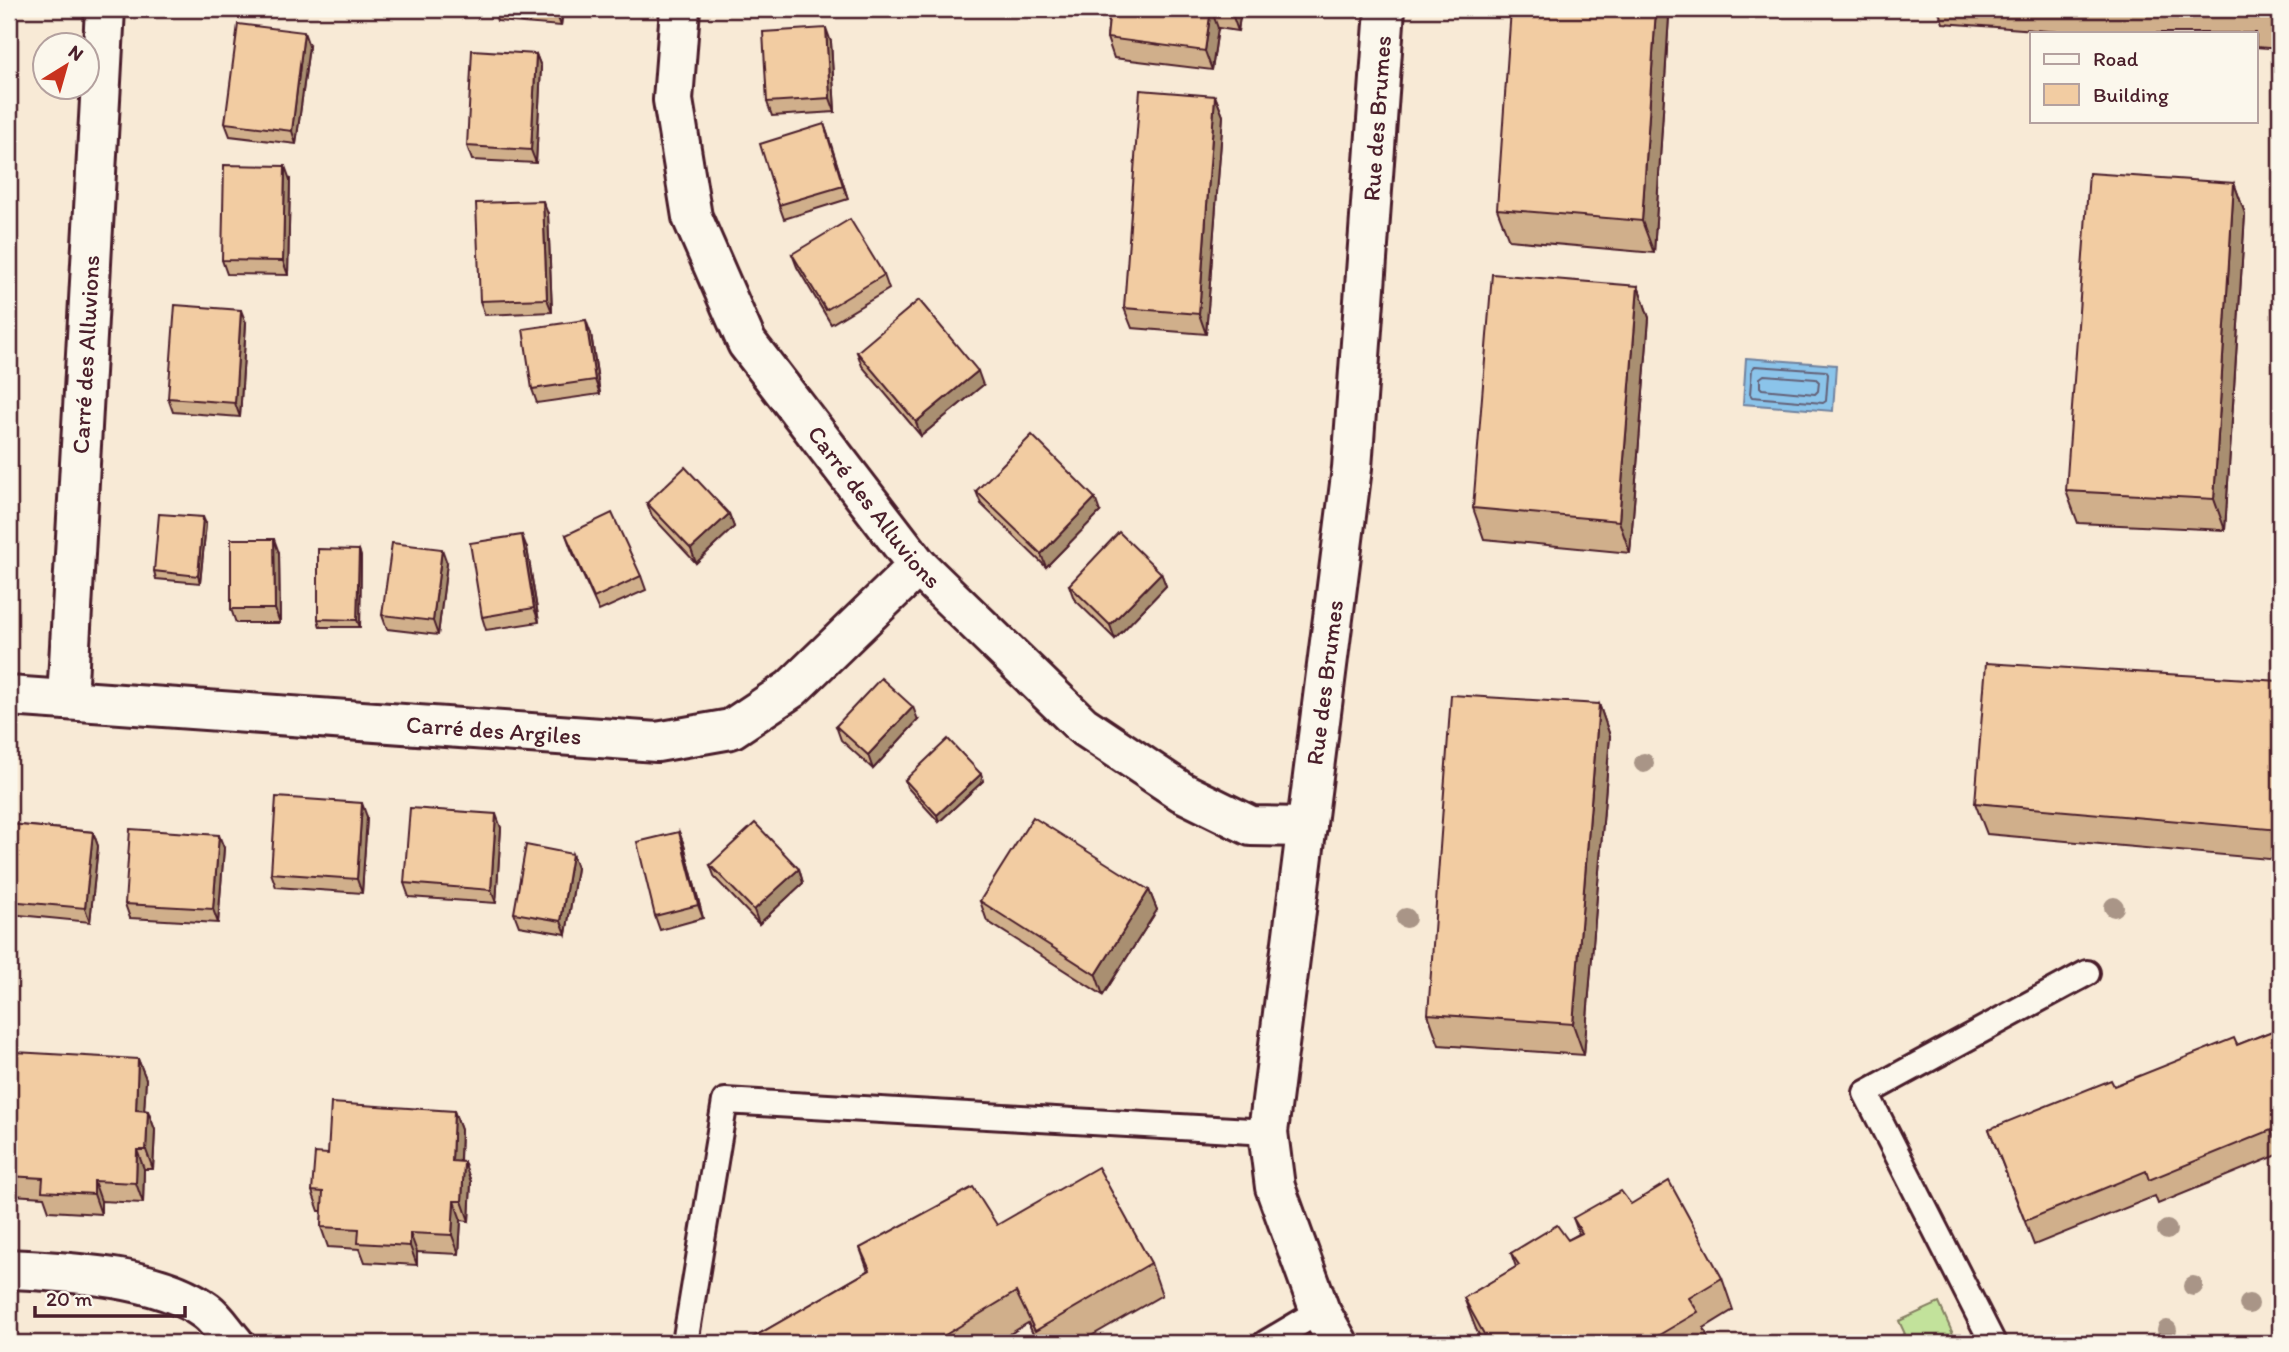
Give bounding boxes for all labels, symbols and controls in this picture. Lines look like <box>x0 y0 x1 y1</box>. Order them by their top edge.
north arrow <box>32 32 102 102</box>
legend <box>2030 32 2258 122</box>
street label: Rue des Brumes <box>1356 34 1397 202</box>
text: N <box>64 40 88 66</box>
text: Road <box>2093 46 2139 71</box>
text: Building <box>2093 82 2169 107</box>
street label: Carré des Alluvions <box>66 254 105 455</box>
street label: Carré des Alluvions <box>802 420 947 594</box>
street label: Rue des Brumes <box>1300 598 1349 767</box>
street label: Carré des Argiles <box>405 709 583 751</box>
scale bar <box>35 1275 186 1319</box>
text: 20 m <box>46 1286 93 1311</box>

